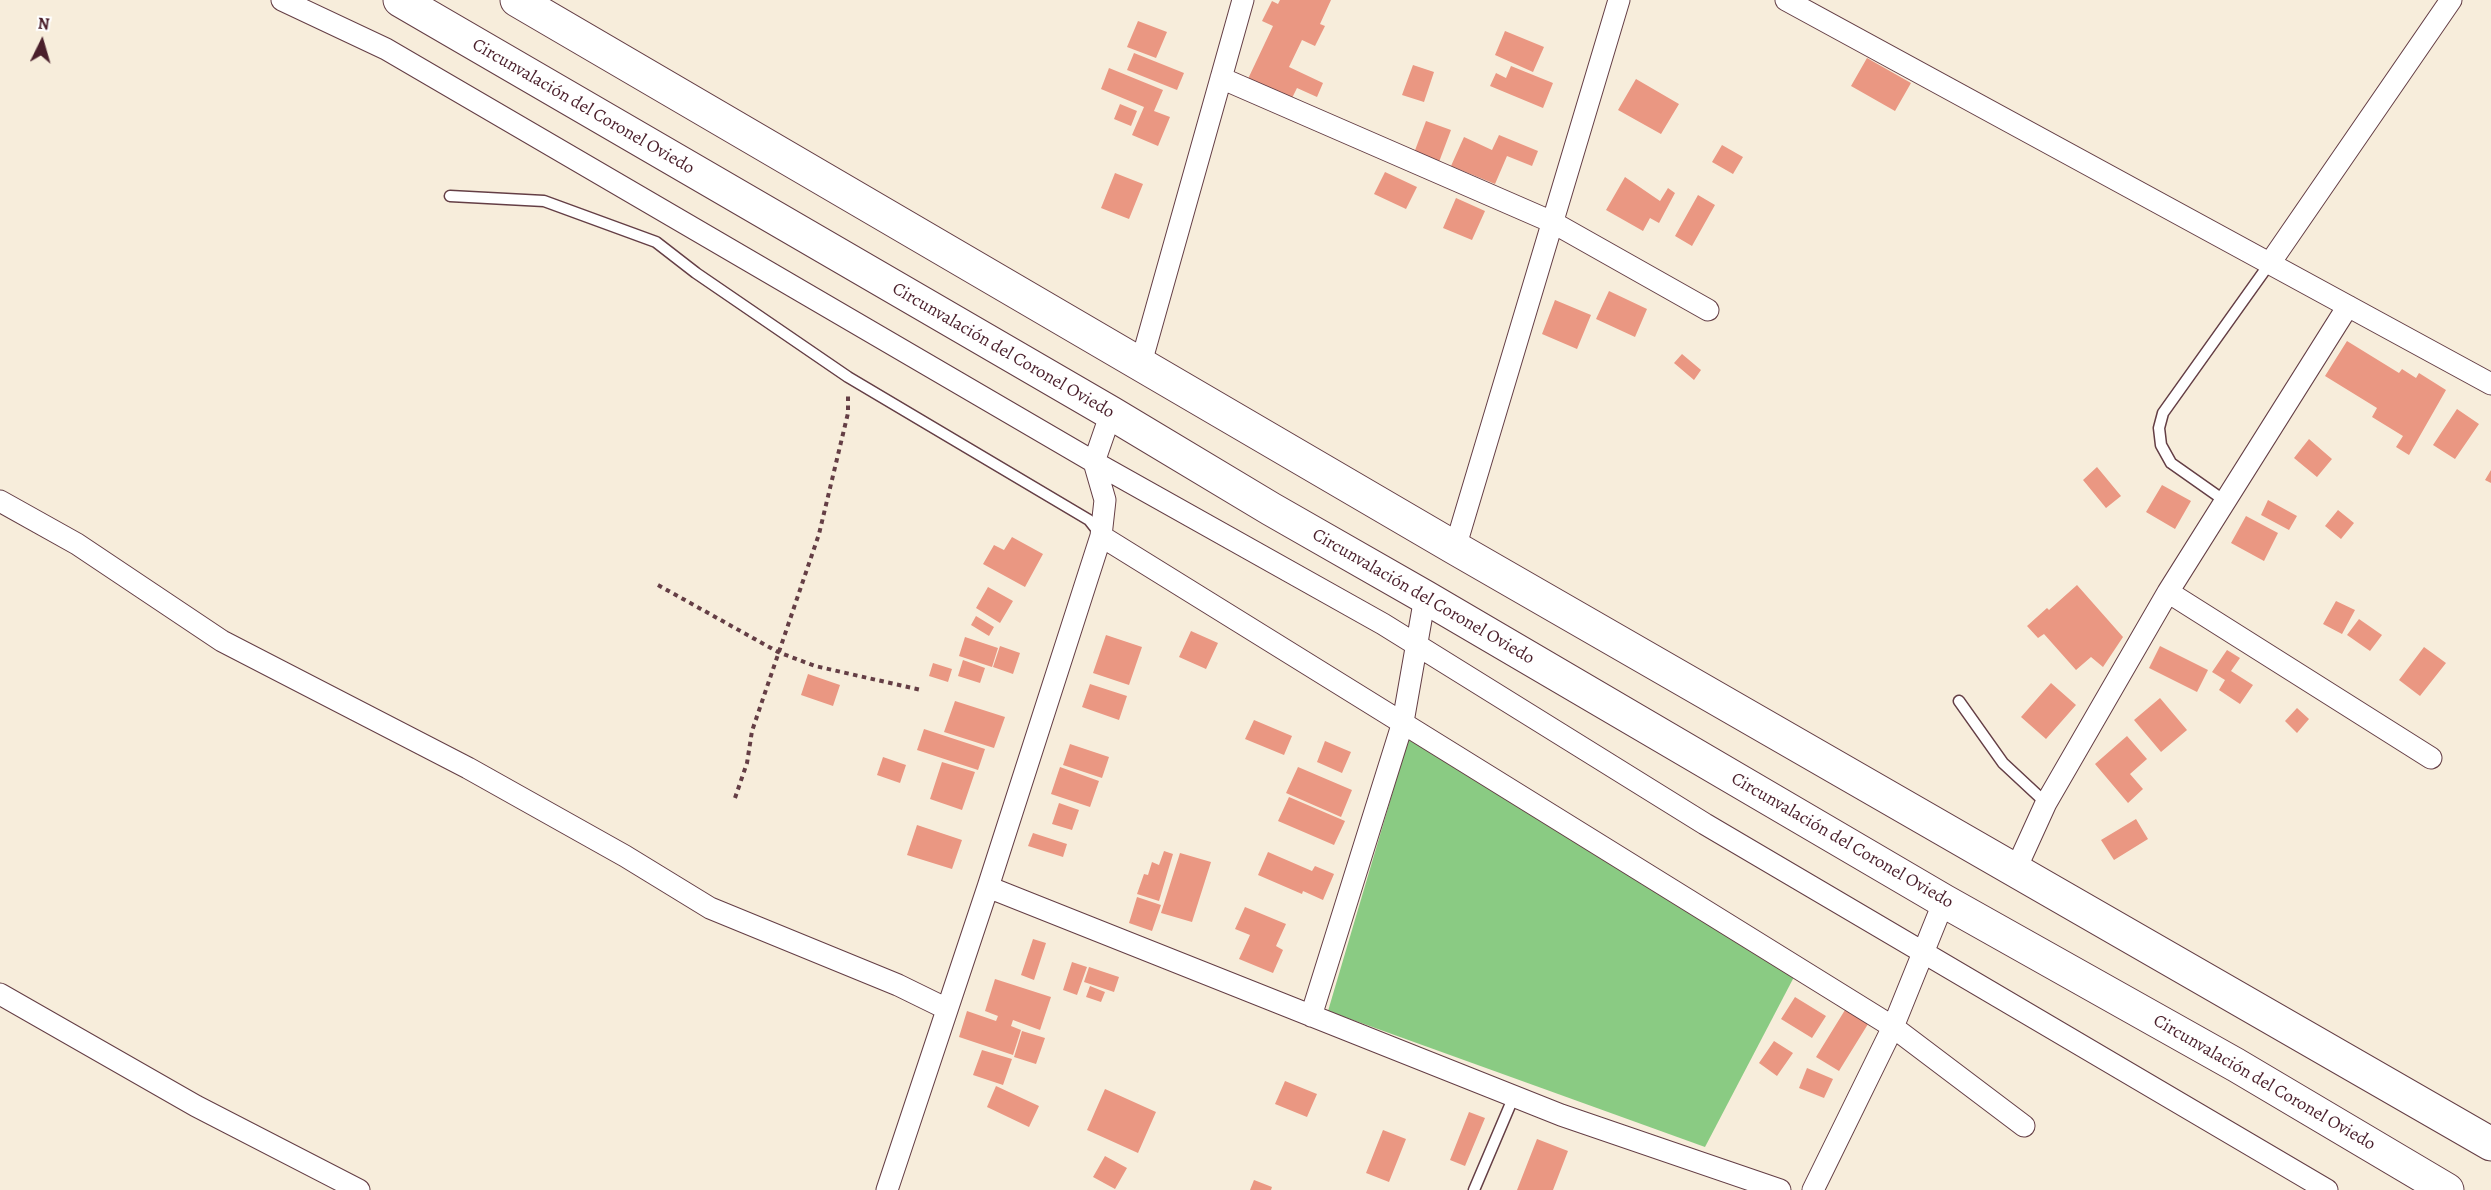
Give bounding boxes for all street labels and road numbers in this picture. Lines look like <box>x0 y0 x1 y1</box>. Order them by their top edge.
street label: Circunvalación del Coronel Oviedo <box>468 34 698 180</box>
street label: Circunvalación del Coronel Oviedo <box>888 278 1118 424</box>
street label: Circunvalación del Coronel Oviedo <box>1308 524 1538 670</box>
street label: Circunvalación del Coronel Oviedo <box>1727 768 1957 914</box>
street label: Circunvalación del Coronel Oviedo <box>2149 1010 2379 1156</box>

